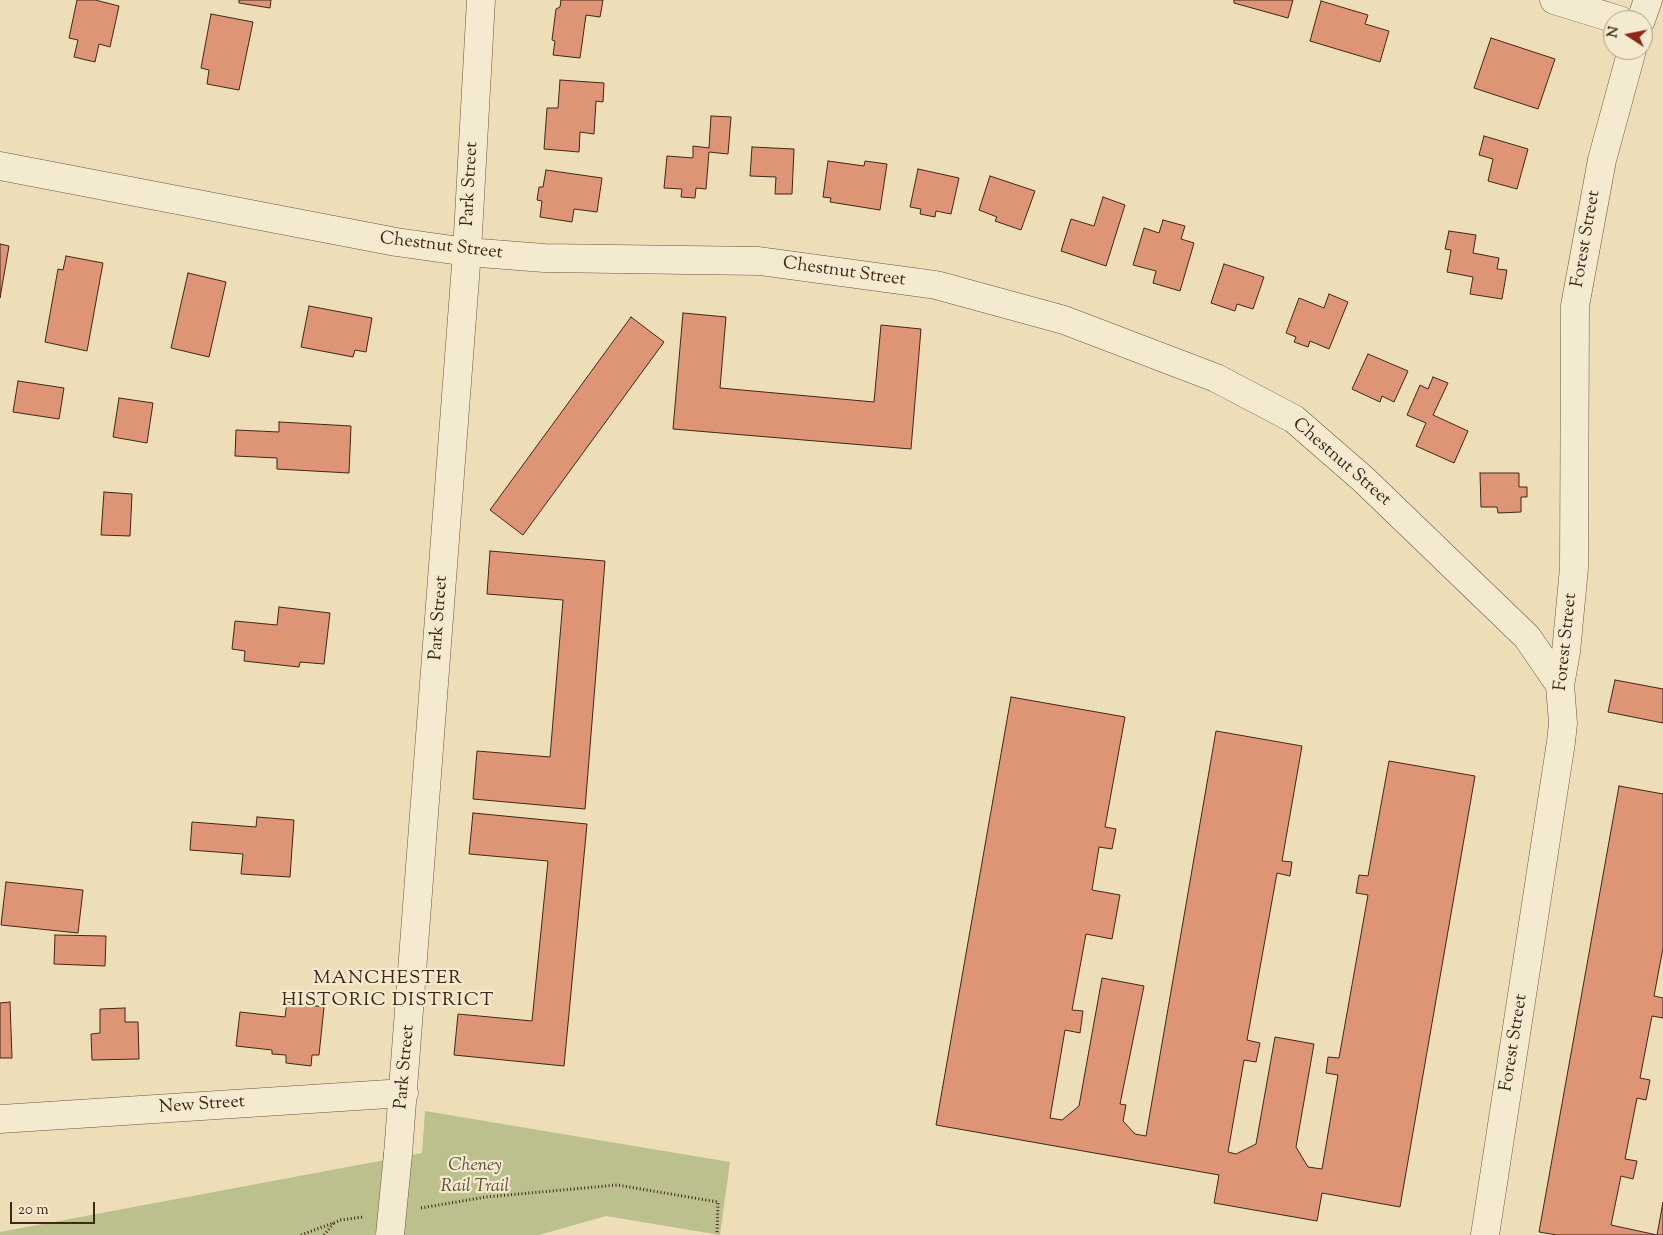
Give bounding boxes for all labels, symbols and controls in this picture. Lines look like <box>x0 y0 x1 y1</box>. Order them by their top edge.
north arrow <box>1603 10 1653 60</box>
text: N <box>1603 25 1625 40</box>
street label: Park Street <box>458 141 484 227</box>
street label: Forest Street <box>1568 189 1606 289</box>
street label: Chestnut Street <box>378 229 504 265</box>
street label: Chestnut Street <box>781 254 907 292</box>
street label: Chestnut Street <box>1287 414 1395 512</box>
street label: Park Street <box>426 575 454 661</box>
street label: Forest Street <box>1551 592 1583 692</box>
district label: MANCHESTER HISTORIC DISTRICT <box>279 969 497 1013</box>
street label: Forest Street <box>1497 993 1533 1093</box>
street label: Park Street <box>392 1024 420 1110</box>
street label: New Street <box>158 1092 246 1120</box>
park label: Cheney Rail Trail <box>441 1156 509 1198</box>
scale bar <box>12 1192 98 1224</box>
text: 20 m <box>18 1200 49 1221</box>

